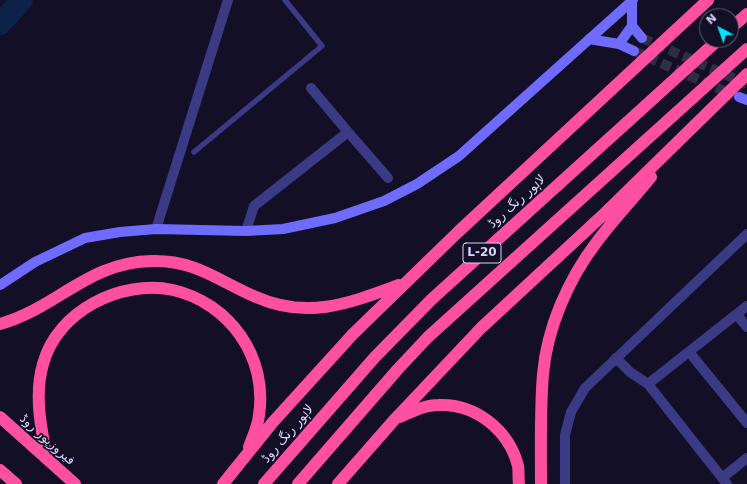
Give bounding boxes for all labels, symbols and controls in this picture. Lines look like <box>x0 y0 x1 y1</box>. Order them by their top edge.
north arrow <box>699 8 739 48</box>
text: N <box>704 11 719 27</box>
street label: لاہور رنگ روڈ <box>485 172 549 232</box>
road number: L-20 <box>463 243 501 263</box>
street label: لاہور رنگ روڈ <box>258 402 318 466</box>
street label: فیروزپور روڈ <box>16 411 78 469</box>

